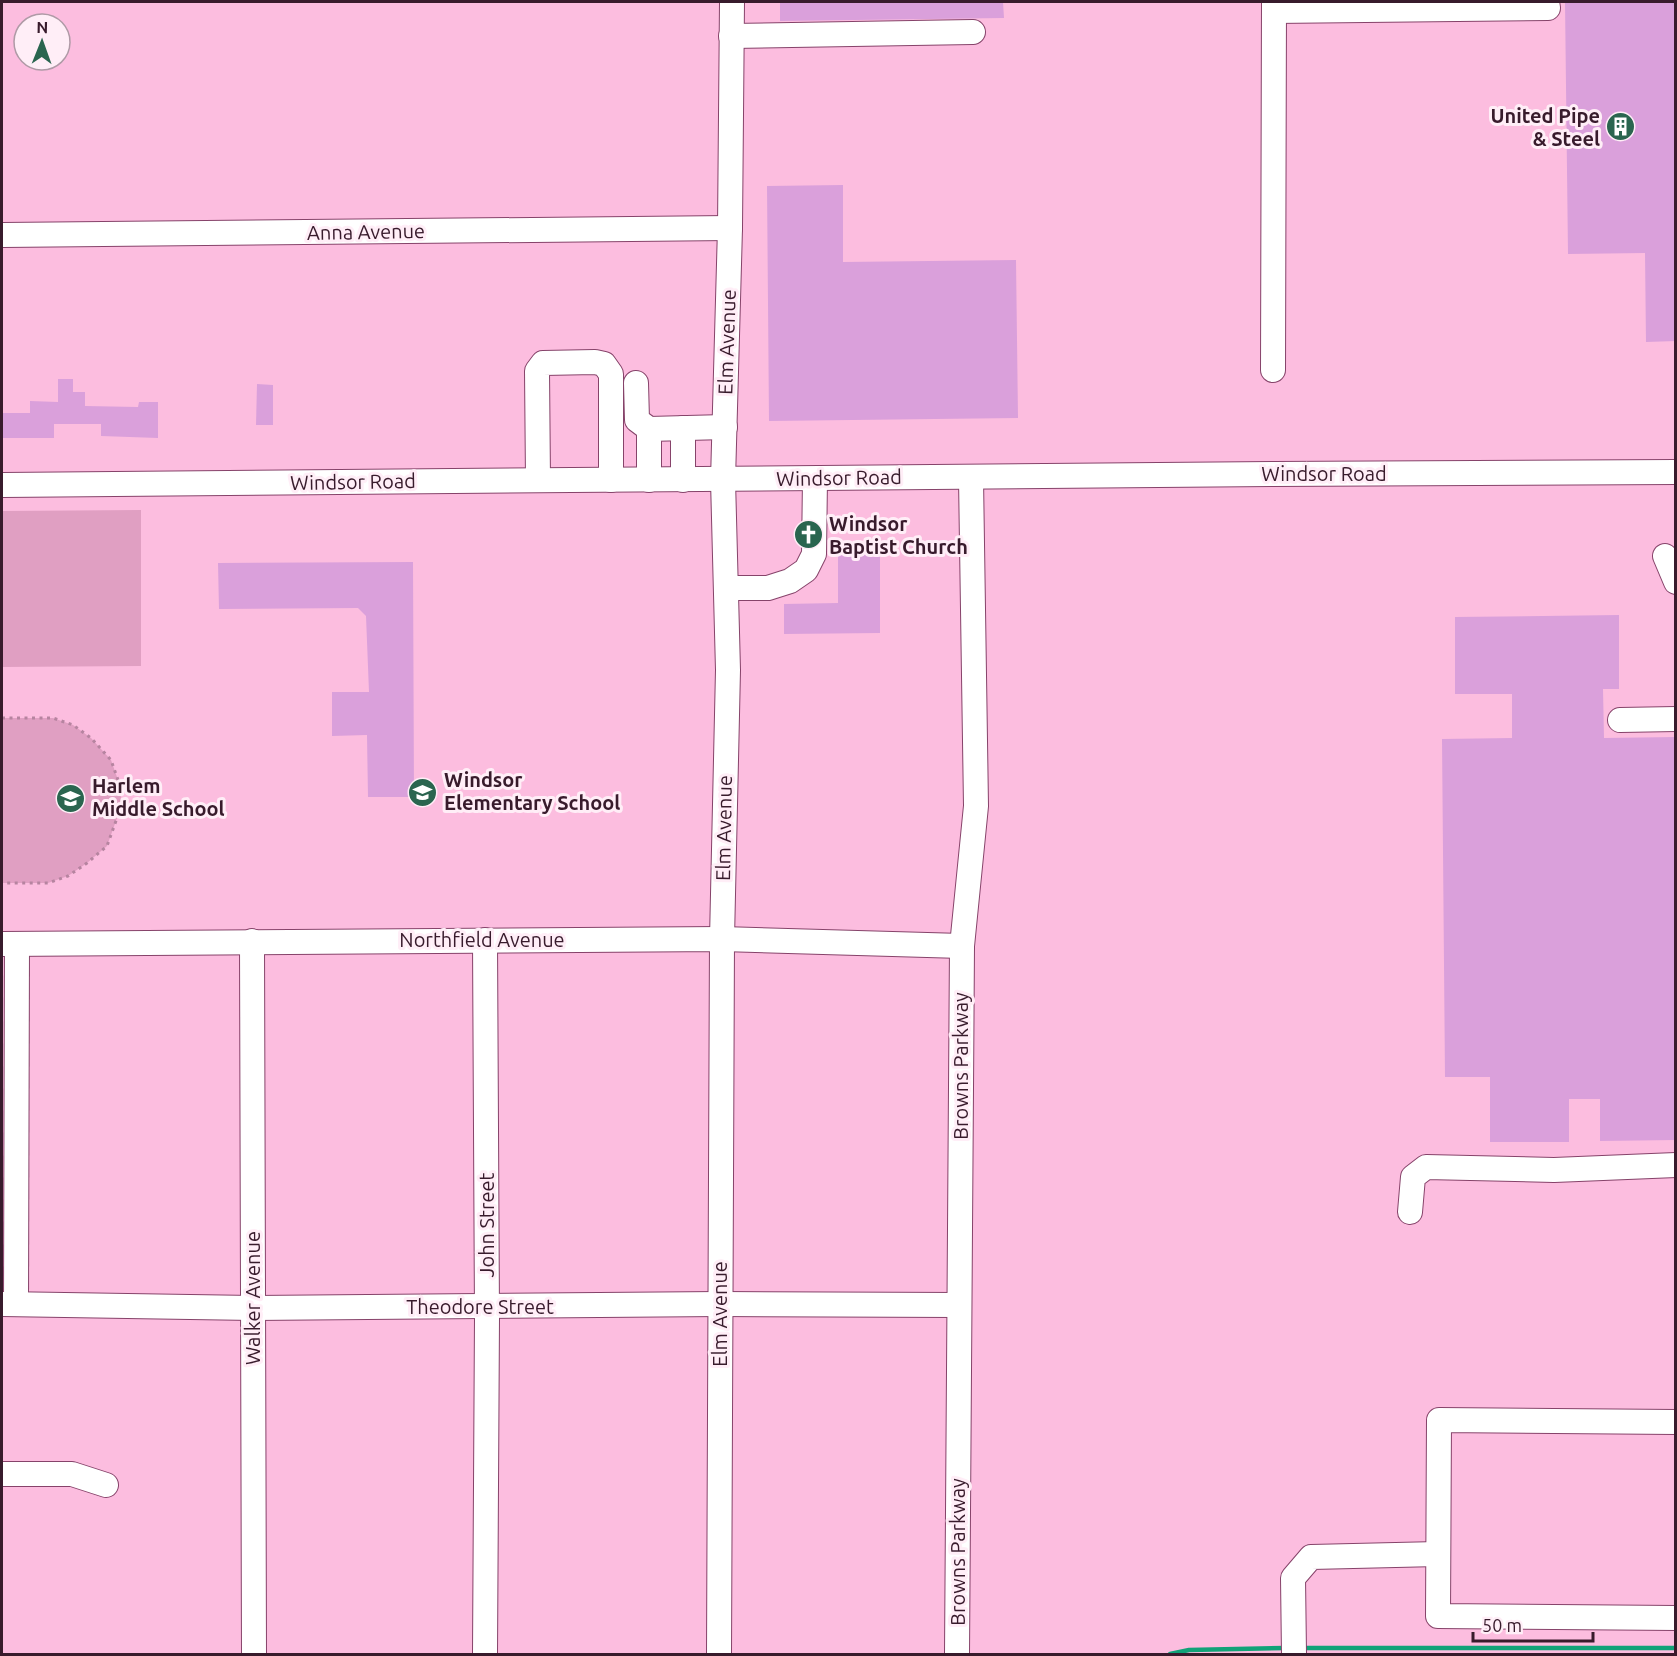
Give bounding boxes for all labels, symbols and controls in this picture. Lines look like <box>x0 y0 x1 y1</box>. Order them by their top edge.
north arrow <box>12 12 72 72</box>
text: N <box>36 18 48 36</box>
place label: United Pipe & Steel <box>1490 104 1600 150</box>
building icon: United Pipe & Steel <box>1605 111 1637 143</box>
street label: Anna Avenue <box>307 219 425 244</box>
street label: Elm Avenue <box>713 289 740 395</box>
street label: Windsor Road <box>1261 462 1387 485</box>
street label: Windsor Road <box>776 465 902 490</box>
street label: Windsor Road <box>290 469 416 494</box>
place label: Windsor Baptist Church <box>829 512 968 558</box>
church icon: Windsor Baptist Church <box>792 519 824 551</box>
place label: Windsor Elementary School <box>444 768 620 814</box>
place label: Harlem Middle School <box>92 774 225 820</box>
street label: Elm Avenue <box>711 775 736 881</box>
school or university icon: Windsor Elementary School <box>407 776 439 808</box>
school or university icon: Harlem Middle School <box>55 782 87 814</box>
street label: Northfield Avenue <box>399 928 565 951</box>
street label: Browns Parkway <box>949 992 972 1140</box>
street label: John Street <box>475 1172 498 1277</box>
street label: Walker Avenue <box>241 1231 264 1365</box>
street label: Elm Avenue <box>708 1261 731 1367</box>
street label: Theodore Street <box>406 1295 554 1318</box>
street label: Browns Parkway <box>946 1478 969 1626</box>
scale bar <box>1473 1605 1593 1643</box>
text: 50 m <box>1482 1615 1522 1635</box>

